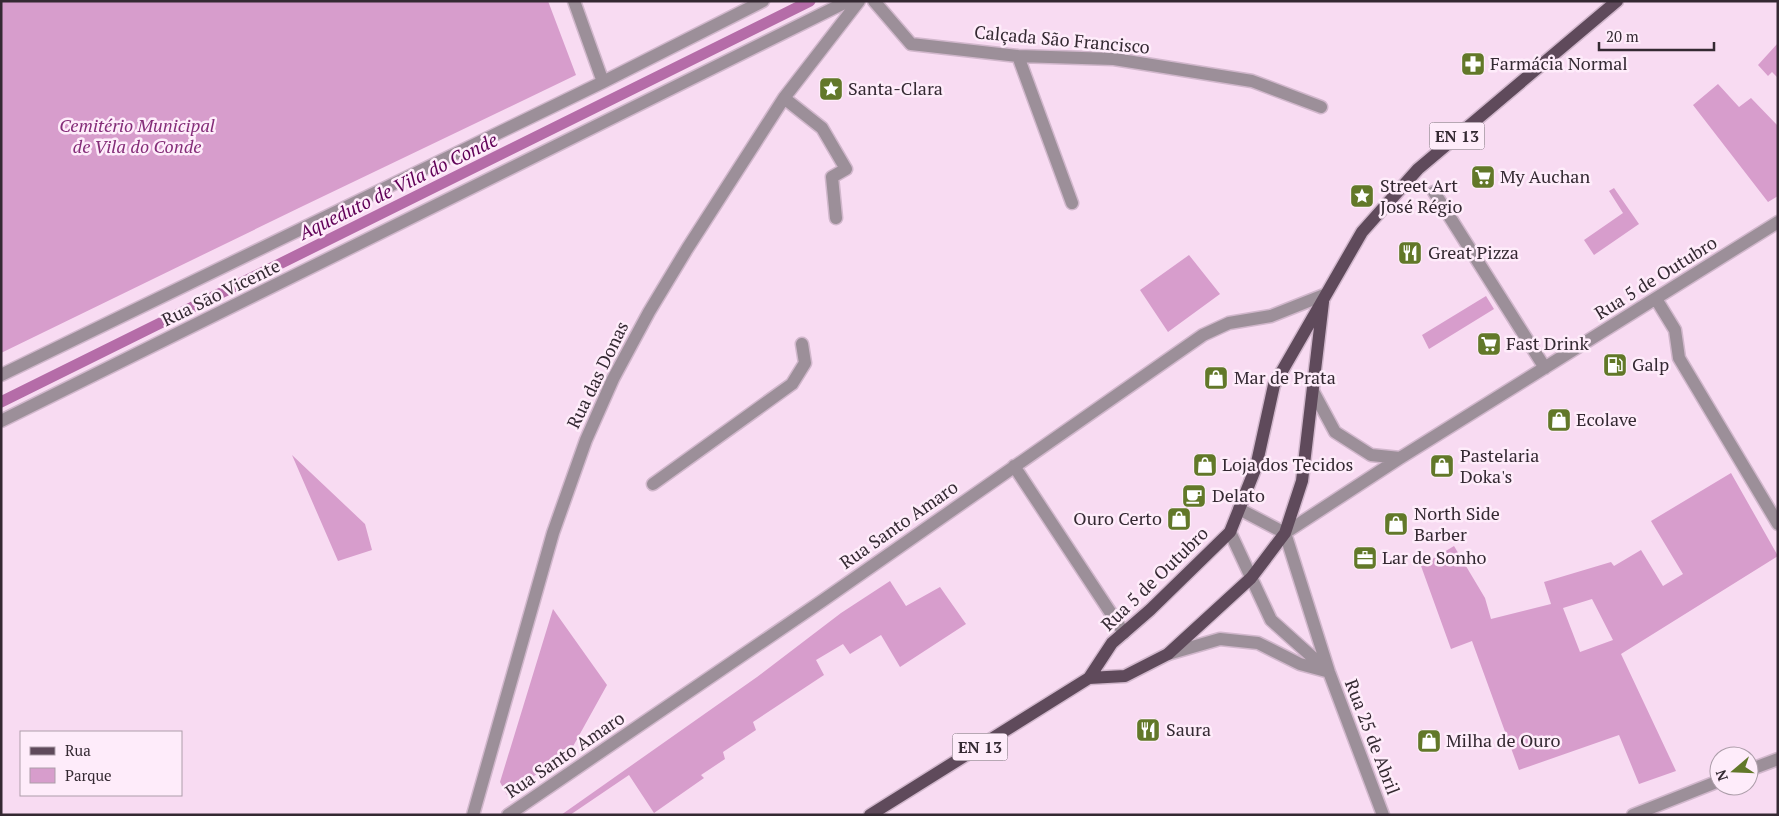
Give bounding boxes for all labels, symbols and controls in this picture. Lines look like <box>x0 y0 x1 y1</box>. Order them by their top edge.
street label: Calçada São Francisco <box>973 19 1151 59</box>
scale bar <box>1599 20 1714 52</box>
text: 20 m <box>1606 26 1639 46</box>
pharmacy icon: Farmácia Normal <box>1460 51 1486 77</box>
place label: Farmácia Normal <box>1490 51 1628 75</box>
place icon: Santa-Clara <box>818 76 844 102</box>
place label: Santa-Clara <box>848 76 943 100</box>
park label: Cemitério Municipal de Vila do Conde <box>59 113 215 158</box>
road number: EN 13 <box>1430 122 1484 150</box>
water label: Aqueduto de Vila do Conde <box>293 126 502 245</box>
supermarket icon: My Auchan <box>1470 164 1496 190</box>
place label: My Auchan <box>1500 164 1590 188</box>
place label: Street Art José Régio <box>1380 173 1462 218</box>
place icon: Street Art José Régio <box>1349 183 1375 209</box>
street label: Rua 5 de Outubro <box>1590 230 1721 324</box>
restaurant icon: Great Pizza <box>1397 240 1423 266</box>
place label: Great Pizza <box>1428 240 1519 264</box>
street label: Rua São Vicente <box>157 253 284 331</box>
street label: Rua das Donas <box>561 317 633 432</box>
supermarket icon: Fast Drink <box>1476 331 1502 357</box>
place label: Fast Drink <box>1506 331 1589 355</box>
fuel station icon: Galp <box>1602 352 1628 378</box>
place label: Galp <box>1632 352 1669 376</box>
shop icon: Mar de Prata <box>1203 365 1229 391</box>
place label: Mar de Prata <box>1234 365 1336 389</box>
shop icon: Ecolave <box>1546 407 1572 433</box>
place label: Ecolave <box>1576 407 1637 431</box>
place label: Pastelaria Doka's <box>1460 443 1539 488</box>
shop icon: Loja dos Tecidos <box>1192 452 1218 478</box>
place label: Loja dos Tecidos <box>1222 452 1353 476</box>
shop icon: Pastelaria Doka's <box>1429 453 1455 479</box>
street label: Rua Santo Amaro <box>835 474 962 574</box>
cafe icon: Delato <box>1181 483 1207 509</box>
place label: Delato <box>1212 483 1265 507</box>
place label: North Side Barber <box>1414 501 1500 546</box>
place label: Ouro Certo <box>1073 506 1162 530</box>
shop icon: Ouro Certo <box>1166 506 1192 532</box>
shop icon: North Side Barber <box>1383 511 1409 537</box>
street label: Rua 5 de Outubro <box>1096 521 1213 636</box>
office icon: Lar de Sonho <box>1352 545 1378 571</box>
place label: Lar de Sonho <box>1382 545 1487 569</box>
street label: Rua 25 de Abril <box>1340 676 1406 798</box>
street label: Rua Santo Amaro <box>500 705 629 803</box>
restaurant icon: Saura <box>1135 717 1161 743</box>
place label: Saura <box>1166 717 1211 741</box>
shop icon: Milha de Ouro <box>1416 728 1442 754</box>
place label: Milha de Ouro <box>1446 728 1560 752</box>
legend <box>20 731 182 796</box>
road number: EN 13 <box>952 734 1008 760</box>
text: Rua <box>65 740 91 760</box>
north arrow <box>1709 746 1759 796</box>
text: Parque <box>65 765 112 785</box>
text: N <box>1710 767 1732 784</box>

